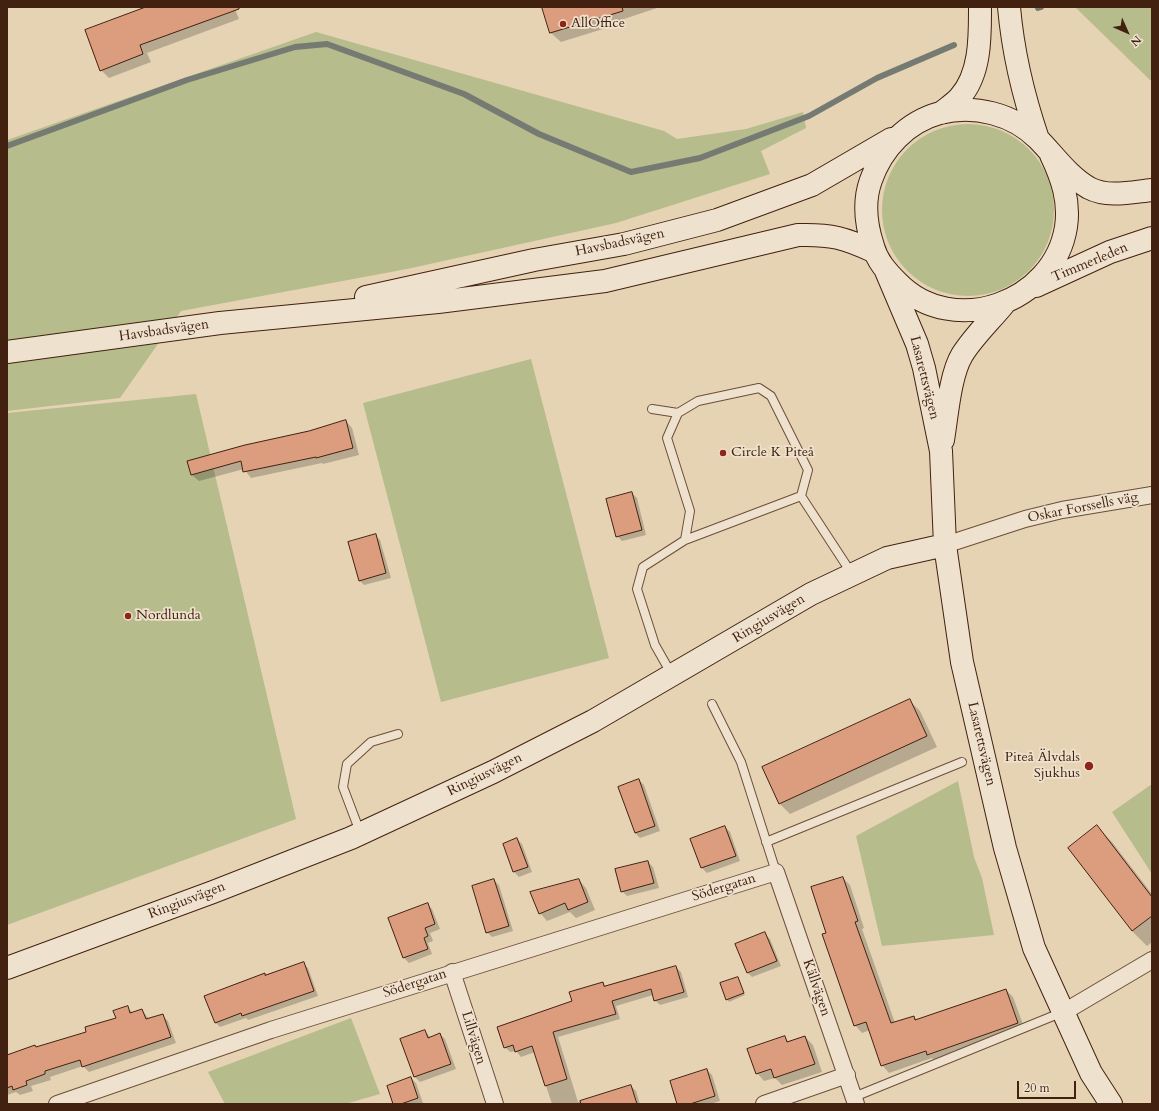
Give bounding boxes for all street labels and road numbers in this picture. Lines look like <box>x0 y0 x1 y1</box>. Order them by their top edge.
street label: Havsbadsvägen <box>574 225 666 261</box>
street label: Timmerleden <box>1049 239 1131 287</box>
street label: Havsbadsvägen <box>118 316 210 346</box>
street label: Lasarettsvägen <box>905 334 943 422</box>
street label: Oskar Forssells väg <box>1026 489 1140 527</box>
street label: Ringiusvägen <box>730 591 808 647</box>
street label: Lasarettsvägen <box>963 700 999 788</box>
street label: Ringiusvägen <box>445 750 525 800</box>
street label: Södergatan <box>690 870 758 906</box>
street label: Ringiusvägen <box>146 879 228 923</box>
street label: Källvägen <box>798 957 834 1019</box>
street label: Södergatan <box>381 966 449 1002</box>
street label: Lillvägen <box>457 1009 489 1067</box>

